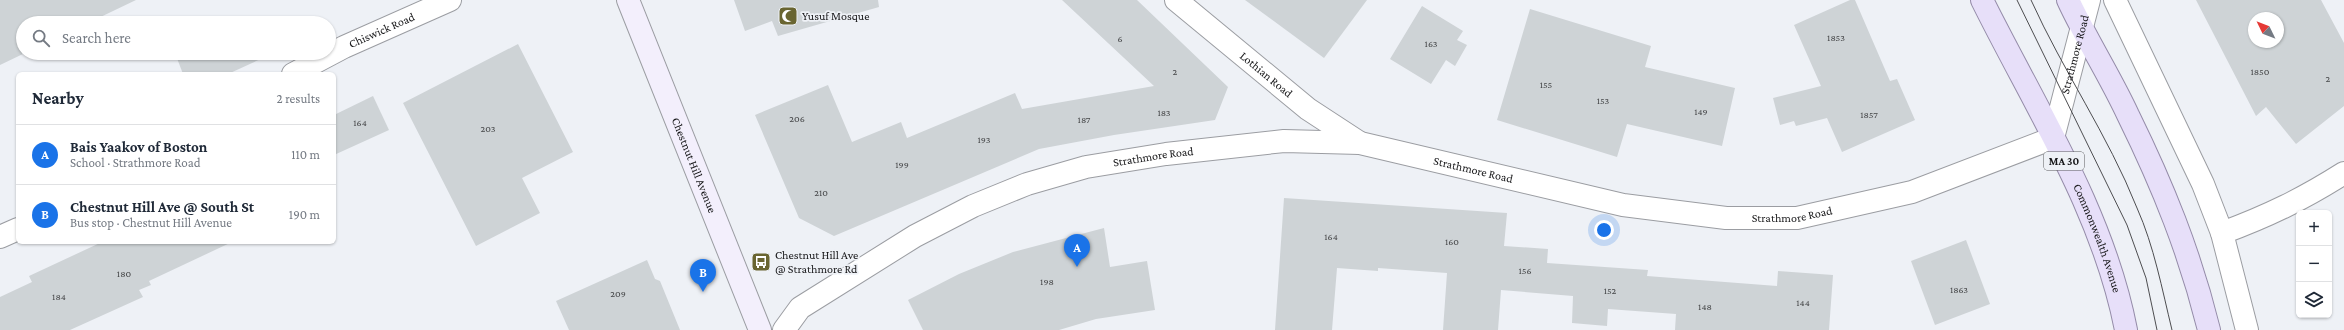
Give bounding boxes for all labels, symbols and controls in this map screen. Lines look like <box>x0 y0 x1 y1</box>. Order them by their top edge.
mosque icon: Yusuf Mosque <box>777 5 799 27</box>
street label: Chiswick Road <box>347 9 417 51</box>
place label: Yusuf Mosque <box>802 9 869 23</box>
north arrow <box>2248 12 2284 48</box>
street label: Strathmore Road <box>2058 13 2092 95</box>
search box <box>16 16 336 60</box>
icon: search <box>30 27 52 49</box>
text: Search here <box>62 30 131 46</box>
house number: 1853 <box>1827 32 1845 43</box>
house number: 6 <box>1117 33 1123 44</box>
house number: 163 <box>1425 38 1438 49</box>
street label: Lothian Road <box>1237 49 1296 101</box>
house number: 2 <box>1173 66 1178 77</box>
house number: 1850 <box>2251 66 2270 77</box>
house number: 2 <box>2326 73 2331 84</box>
house number: 155 <box>1540 79 1553 90</box>
text: Nearby <box>32 89 84 108</box>
text: 2 results <box>277 91 320 106</box>
house number: 153 <box>1597 95 1610 106</box>
house number: 149 <box>1694 106 1708 117</box>
house number: 183 <box>1157 107 1171 118</box>
house number: 1857 <box>1860 109 1878 120</box>
house number: 206 <box>789 113 805 124</box>
house number: 187 <box>1078 114 1091 125</box>
street label: Chestnut Hill Avenue <box>669 116 719 215</box>
house number: 164 <box>353 117 367 128</box>
house number: 203 <box>480 123 496 134</box>
house number: 193 <box>978 134 991 145</box>
text: Bais Yaakov of Boston <box>70 139 207 155</box>
street label: Strathmore Road <box>1112 144 1195 169</box>
text: A <box>41 147 49 162</box>
text: 110 m <box>291 147 320 162</box>
road number: MA 30 <box>2044 152 2084 170</box>
street label: Strathmore Road <box>1432 154 1515 186</box>
text: School · Strathmore Road <box>70 155 201 170</box>
house number: 199 <box>895 159 909 170</box>
street label: Commonwealth Avenue <box>2070 181 2124 294</box>
house number: 210 <box>814 187 828 198</box>
text: Chestnut Hill Ave @ South St <box>70 199 254 215</box>
street label: Strathmore Road <box>1752 203 1834 225</box>
text: B <box>41 207 49 222</box>
text: 190 m <box>289 207 320 222</box>
map controls <box>2296 210 2332 318</box>
button: + <box>2296 210 2332 246</box>
text: Bus stop · Chestnut Hill Avenue <box>70 215 232 230</box>
your location <box>1594 220 1614 240</box>
house number: 164 <box>1324 231 1338 242</box>
pin: A <box>1064 234 1090 267</box>
house number: 160 <box>1445 236 1459 247</box>
button: − <box>2296 246 2332 282</box>
place label: Chestnut Hill Ave @ Strathmore Rd <box>775 248 858 276</box>
bus stop icon: Chestnut Hill Ave @ Strathmore Rd <box>750 251 772 273</box>
pin: B <box>690 259 716 292</box>
house number: 156 <box>1518 265 1532 276</box>
house number: 180 <box>117 268 132 279</box>
house number: 198 <box>1040 276 1054 287</box>
button: layers <box>2296 282 2332 318</box>
house number: 1863 <box>1950 284 1968 295</box>
house number: 152 <box>1604 285 1617 296</box>
house number: 209 <box>610 288 626 299</box>
house number: 184 <box>52 291 66 302</box>
house number: 144 <box>1796 297 1810 308</box>
house number: 148 <box>1698 301 1712 312</box>

